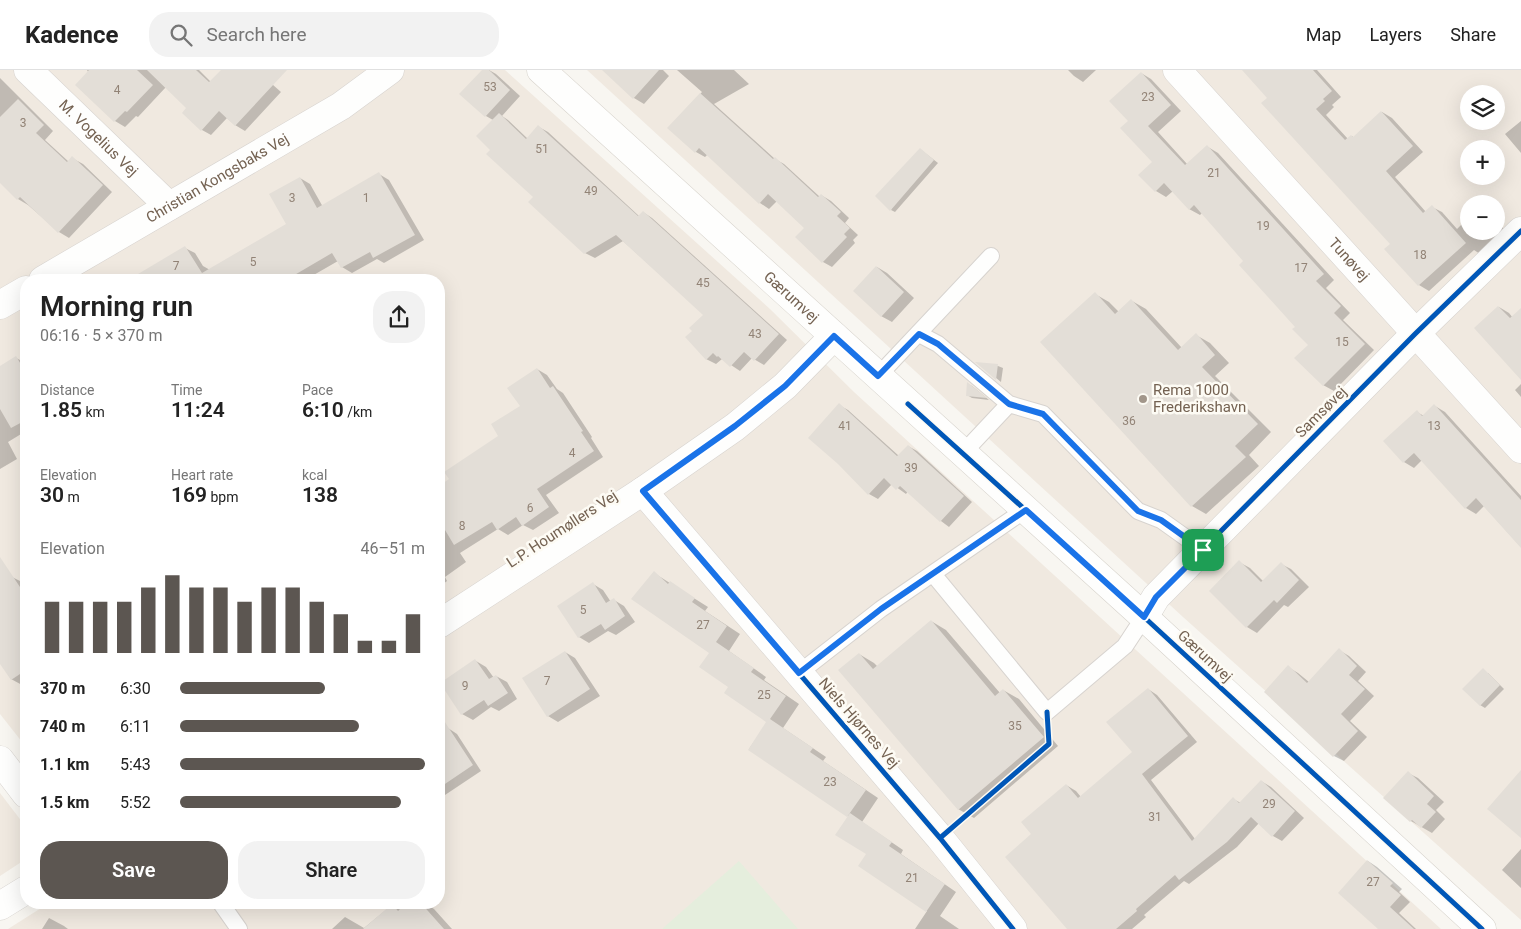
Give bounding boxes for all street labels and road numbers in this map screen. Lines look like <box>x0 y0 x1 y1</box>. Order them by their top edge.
street label: M. Vogelius Vej <box>55 96 142 180</box>
street label: Christian Kongsbaks Vej <box>143 130 292 227</box>
street label: Tunøvej <box>1325 234 1373 285</box>
street label: Gærumvej <box>760 268 823 327</box>
street label: Samsøvej <box>1292 383 1350 441</box>
street label: L.P. Houmøllers Vej <box>503 486 621 572</box>
street label: Gærumvej <box>1174 626 1236 686</box>
street label: Niels Hjørnes Vej <box>815 674 903 772</box>

